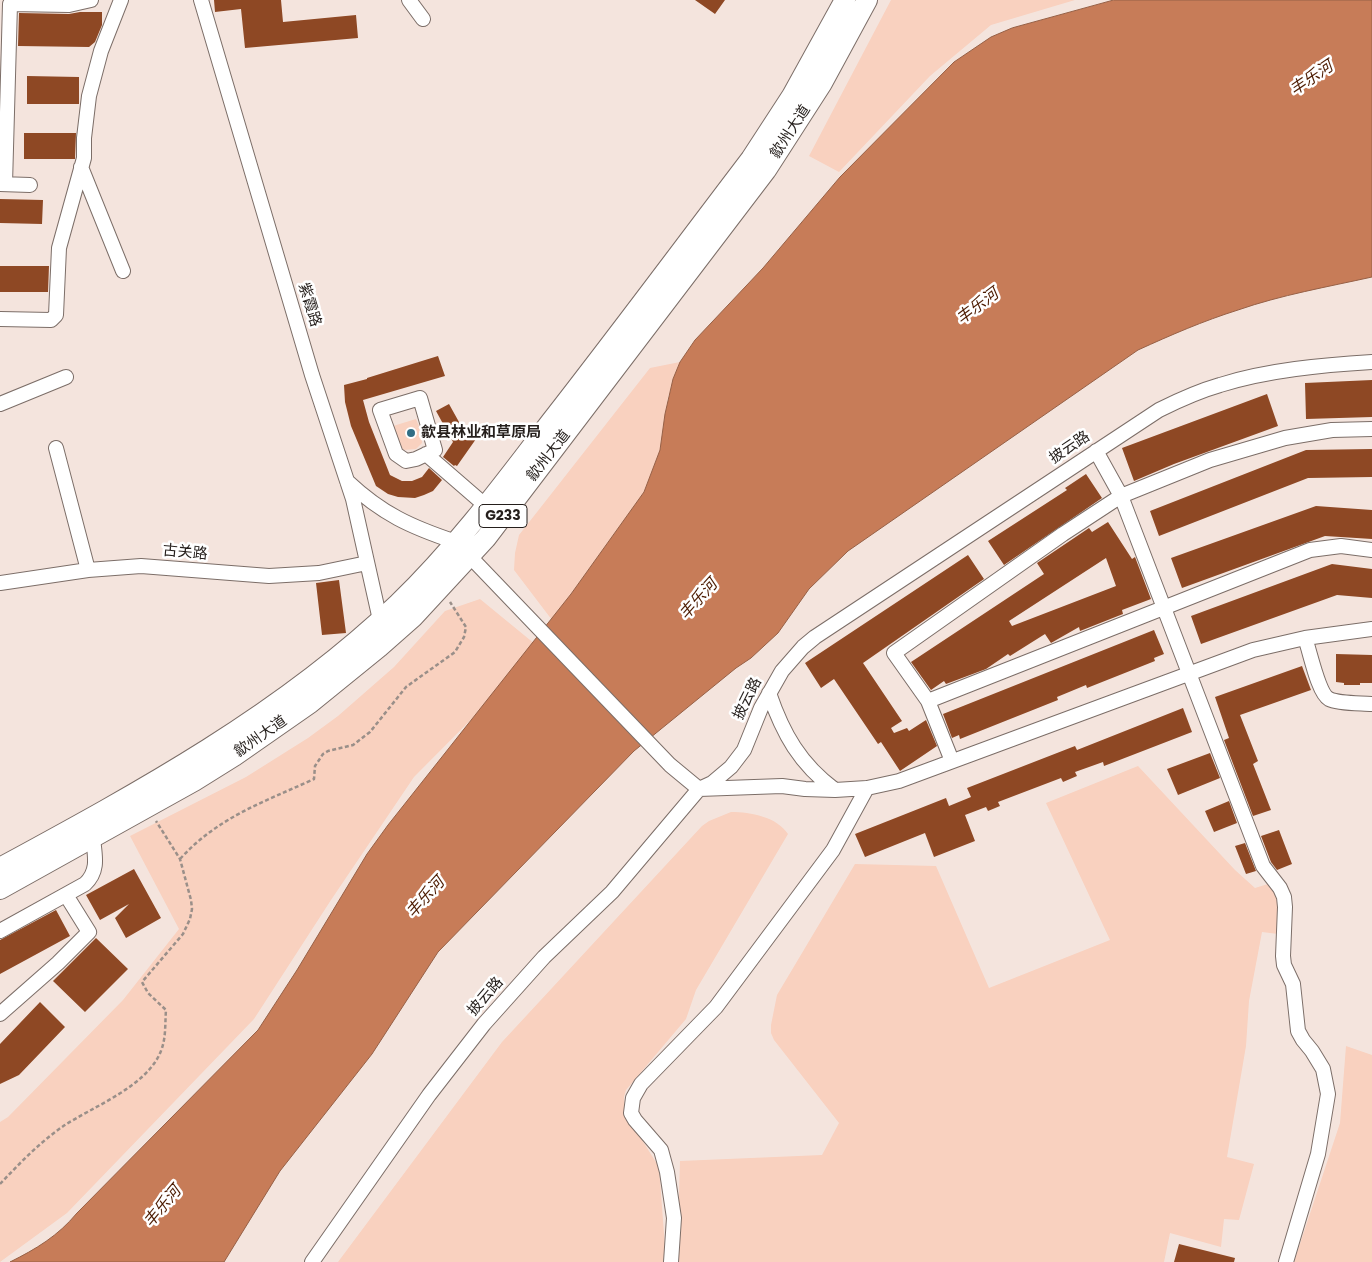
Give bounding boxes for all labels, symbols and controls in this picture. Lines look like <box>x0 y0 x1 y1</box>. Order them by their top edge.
water label: 丰乐河 <box>1287 58 1337 100</box>
street label: 歙州大道 <box>767 102 815 162</box>
street label: 紫霞路 <box>294 281 324 329</box>
water label: 丰乐河 <box>953 285 1003 329</box>
place label: 歙县林业和草原局 <box>421 424 541 442</box>
marker: 歙县林业和草原局 <box>405 427 417 439</box>
street label: 歙州大道 <box>523 427 575 485</box>
street label: 披云路 <box>1046 428 1094 468</box>
road number: G233 <box>479 504 527 528</box>
street label: 古关路 <box>162 542 208 564</box>
water label: 丰乐河 <box>676 576 722 624</box>
street label: 披云路 <box>730 675 766 723</box>
street label: 歙州大道 <box>231 712 291 762</box>
water label: 丰乐河 <box>403 874 449 922</box>
street label: 披云路 <box>464 974 508 1020</box>
water label: 丰乐河 <box>140 1182 186 1232</box>

